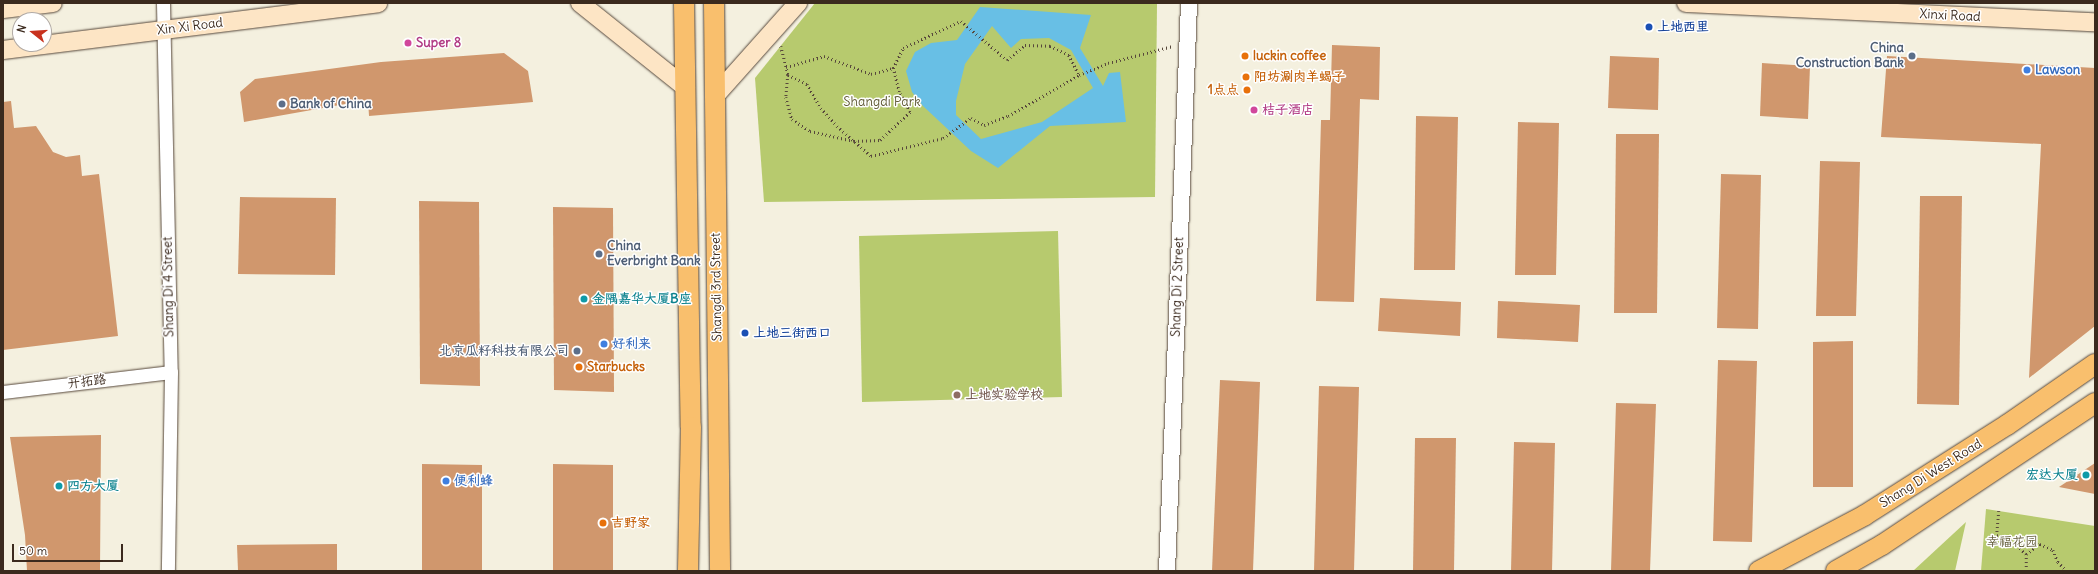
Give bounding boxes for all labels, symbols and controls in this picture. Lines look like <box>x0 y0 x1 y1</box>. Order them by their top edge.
street label: Xinxi Road <box>1919 7 1981 25</box>
north arrow <box>12 12 52 52</box>
street label: Xin Xi Road <box>156 15 224 39</box>
place label: 上地西里 <box>1657 19 1709 35</box>
marker: 上地西里 <box>1644 22 1654 32</box>
text: N <box>14 23 29 34</box>
place label: Super 8 <box>416 35 461 51</box>
marker: Super 8 <box>403 38 413 48</box>
place label: China Construction Bank <box>1796 41 1904 72</box>
place label: luckin coffee <box>1253 48 1326 64</box>
marker: luckin coffee <box>1240 51 1250 61</box>
marker: China Construction Bank <box>1907 51 1917 61</box>
place label: Lawson <box>2035 62 2080 78</box>
marker: Lawson <box>2022 65 2032 75</box>
place label: 阳坊涮肉羊蝎子 <box>1254 69 1345 85</box>
marker: 阳坊涮肉羊蝎子 <box>1241 72 1251 82</box>
place label: 1点点 <box>1208 82 1239 98</box>
marker: 1点点 <box>1242 85 1252 95</box>
park label: Shangdi Park <box>843 94 921 110</box>
place label: Bank of China <box>290 96 372 112</box>
marker: Bank of China <box>277 99 287 109</box>
place label: 桔子酒店 <box>1262 102 1314 118</box>
marker: 桔子酒店 <box>1249 105 1259 115</box>
street label: Shangdi 3rd Street <box>708 233 726 341</box>
street label: Shang Di 4 Street <box>160 237 178 337</box>
street label: Shang Di 2 Street <box>1168 237 1188 337</box>
place label: China Everbright Bank <box>607 239 701 270</box>
marker: China Everbright Bank <box>594 249 604 259</box>
place label: 金隅嘉华大厦B座 <box>592 291 692 307</box>
marker: 金隅嘉华大厦B座 <box>579 294 589 304</box>
place label: 上地三街西口 <box>753 325 831 341</box>
marker: 上地三街西口 <box>740 328 750 338</box>
place label: 好利来 <box>612 336 651 352</box>
marker: 好利来 <box>599 339 609 349</box>
place label: 北京瓜籽科技有限公司 <box>439 343 569 359</box>
marker: 北京瓜籽科技有限公司 <box>572 346 582 356</box>
place label: Starbucks <box>587 359 645 375</box>
marker: Starbucks <box>574 362 584 372</box>
street label: 开拓路 <box>67 372 107 392</box>
place label: 上地实验学校 <box>965 387 1043 403</box>
marker: 上地实验学校 <box>952 390 962 400</box>
street label: Shang Di West Road <box>1877 436 1985 512</box>
place label: 宏达大厦 <box>2026 467 2078 483</box>
marker: 宏达大厦 <box>2081 470 2091 480</box>
place label: 便利蜂 <box>454 473 493 489</box>
marker: 便利蜂 <box>441 476 451 486</box>
place label: 四方大厦 <box>67 478 119 494</box>
marker: 四方大厦 <box>54 481 64 491</box>
place label: 吉野家 <box>611 515 650 531</box>
marker: 吉野家 <box>598 518 608 528</box>
park label: 幸福花园 <box>1986 534 2038 550</box>
scale bar <box>14 536 125 562</box>
text: 50 m <box>19 543 47 558</box>

